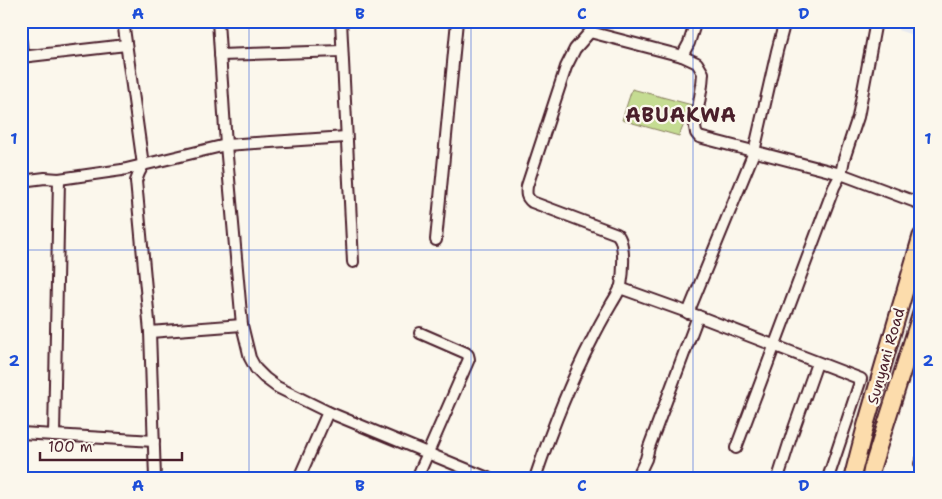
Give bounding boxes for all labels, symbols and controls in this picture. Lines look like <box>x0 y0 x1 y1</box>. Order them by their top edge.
text: A <box>132 3 144 24</box>
text: B <box>355 3 365 24</box>
text: C <box>577 3 587 24</box>
text: D <box>798 3 810 24</box>
district label: ABUAKWA <box>625 102 737 128</box>
text: 1 <box>10 128 18 149</box>
text: 1 <box>924 128 932 149</box>
street label: Sunyani Road <box>863 305 909 407</box>
text: 2 <box>8 350 20 371</box>
text: 2 <box>922 350 934 371</box>
scale bar <box>40 429 182 461</box>
text: 100 m <box>48 437 93 457</box>
text: A <box>132 475 144 496</box>
text: B <box>355 475 365 496</box>
text: C <box>577 475 587 496</box>
text: D <box>798 475 810 496</box>

